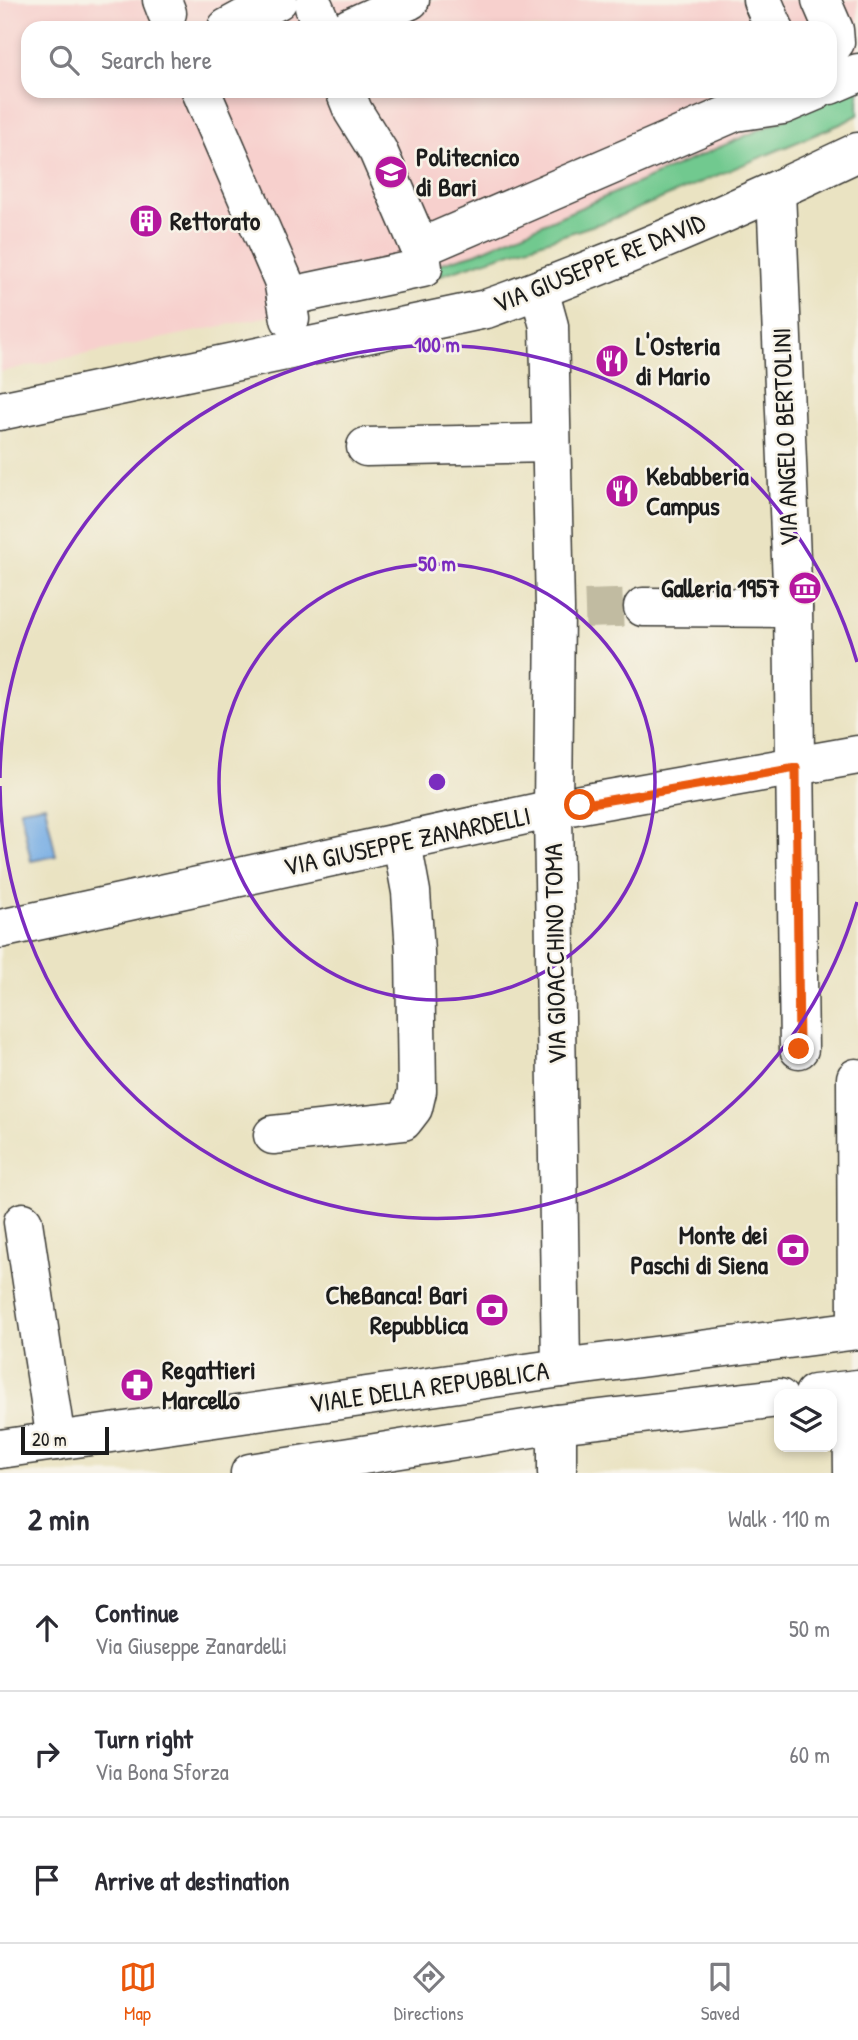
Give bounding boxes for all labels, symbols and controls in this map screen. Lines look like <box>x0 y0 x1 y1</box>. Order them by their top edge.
search box <box>21 21 837 98</box>
icon: search <box>45 41 83 79</box>
text: Search here <box>101 42 212 77</box>
place label: Politecnico di Bari <box>416 139 520 204</box>
school or university icon: Politecnico di Bari <box>372 153 410 191</box>
building icon: Rettorato <box>127 202 165 240</box>
place label: Rettorato <box>170 203 261 238</box>
street label: VIA GIUSEPPE RE DAVID <box>488 204 711 321</box>
street label: VIA ANGELO BERTOLINI <box>763 327 806 547</box>
place label: L'Osteria di Mario <box>636 328 721 393</box>
text: 100 m <box>414 330 460 359</box>
restaurant icon: L'Osteria di Mario <box>593 342 631 380</box>
place label: Kebabberia Campus <box>646 458 749 524</box>
restaurant icon: Kebabberia Campus <box>603 472 641 510</box>
text: 50 m <box>418 549 456 578</box>
museum icon: Galleria 1957 <box>786 569 824 607</box>
place label: Galleria 1957 <box>661 570 780 605</box>
centre of rings <box>425 770 449 794</box>
route start <box>564 789 595 820</box>
street label: VIA GIUSEPPE ZANARDELLI <box>280 797 534 884</box>
street label: VIA GIOACCHINO TOMA <box>535 843 574 1065</box>
route end <box>783 1033 814 1064</box>
place label: Monte dei Paschi di Siena <box>630 1217 769 1282</box>
bank icon: Monte dei Paschi di Siena <box>774 1231 812 1269</box>
place label: CheBanca! Bari Repubblica <box>325 1277 469 1343</box>
bank icon: CheBanca! Bari Repubblica <box>473 1291 511 1329</box>
place label: Regattieri Marcello <box>162 1352 256 1417</box>
street label: VIALE DELLA REPUBBLICA <box>307 1352 551 1421</box>
pharmacy icon: Regattieri Marcello <box>118 1366 156 1404</box>
map controls <box>774 1389 837 1452</box>
button: layers <box>774 1389 837 1452</box>
scale bar <box>21 1424 108 1456</box>
text: 20 m <box>32 1426 67 1452</box>
text: 2 min <box>28 1499 90 1539</box>
text: Walk · 110 m <box>728 1503 830 1534</box>
text: Continue <box>95 1595 179 1630</box>
icon: ahead <box>28 1609 66 1647</box>
text: 50 m <box>789 1613 830 1644</box>
text: Via Giuseppe Zanardelli <box>95 1630 287 1661</box>
text: Turn right <box>95 1721 193 1756</box>
icon: right <box>28 1735 66 1773</box>
text: 60 m <box>790 1739 830 1770</box>
text: Via Bona Sforza <box>95 1756 229 1787</box>
icon: arrive <box>28 1861 66 1899</box>
text: Arrive at destination <box>95 1863 290 1898</box>
tab: Map <box>119 1958 157 2026</box>
tab: Directions <box>394 1958 464 2026</box>
tab: Saved <box>701 1958 739 2026</box>

